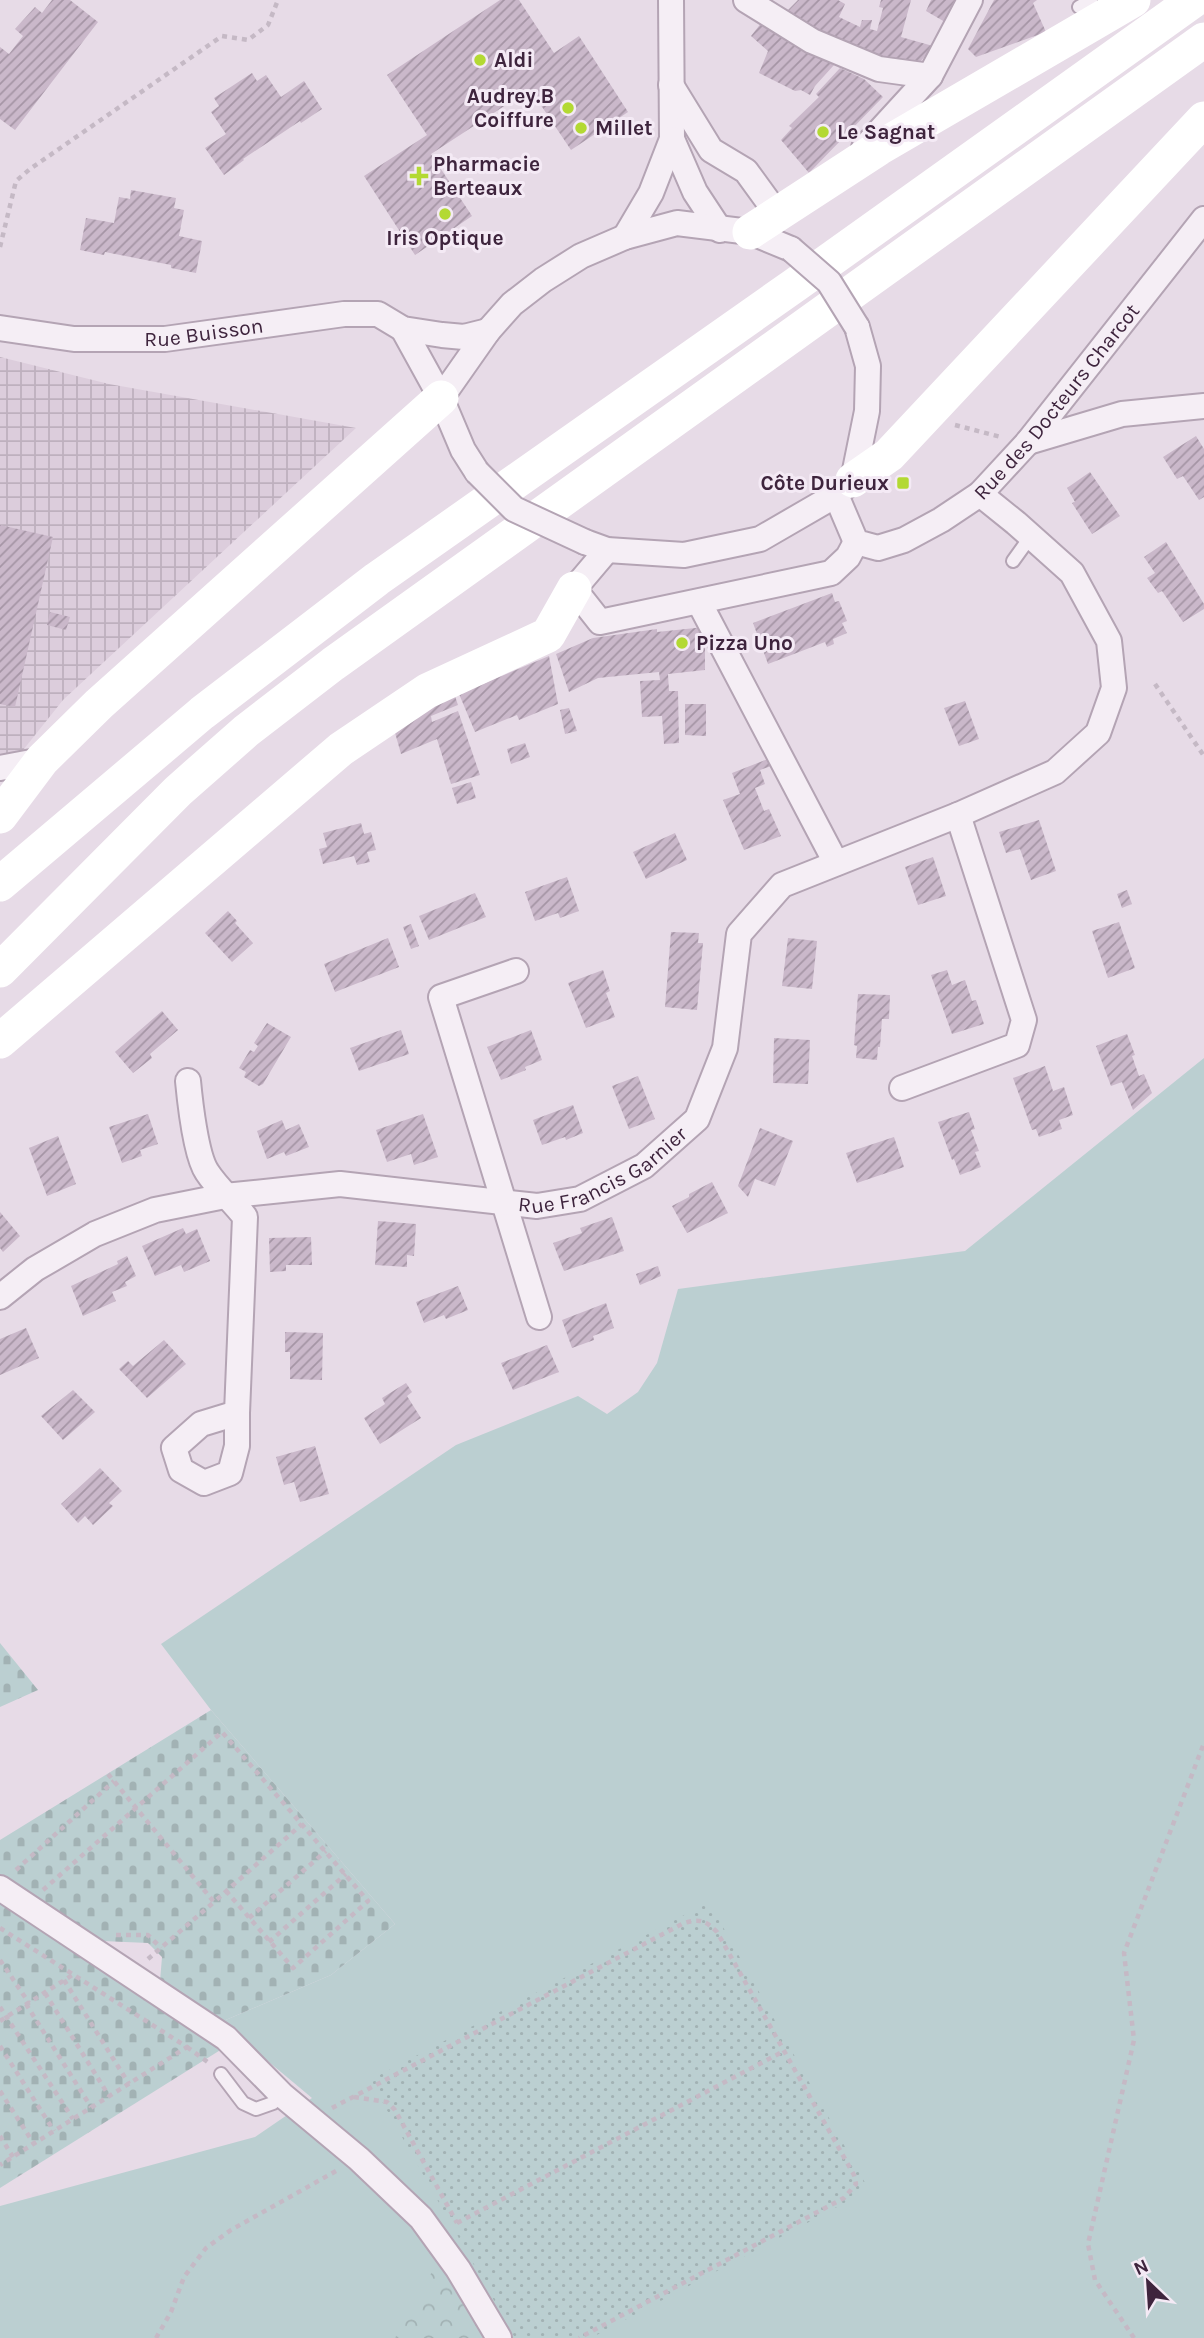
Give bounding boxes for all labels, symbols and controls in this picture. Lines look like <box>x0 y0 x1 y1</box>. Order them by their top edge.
place label: Aldi <box>494 48 533 72</box>
marker: Aldi <box>472 52 488 68</box>
place label: Audrey.B Coiffure <box>467 84 554 132</box>
marker: Audrey.B Coiffure <box>560 100 576 116</box>
place label: Millet <box>595 116 652 140</box>
marker: Millet <box>573 120 589 136</box>
place label: Le Sagnat <box>837 120 935 144</box>
marker: Le Sagnat <box>815 124 831 140</box>
place label: Pharmacie Berteaux <box>433 152 540 200</box>
marker: Pharmacie Berteaux <box>411 168 427 184</box>
marker: Iris Optique <box>437 206 453 222</box>
place label: Iris Optique <box>386 226 504 251</box>
street label: Rue des Docteurs Charcot <box>969 299 1144 505</box>
street label: Rue Buisson <box>144 313 265 351</box>
place label: Côte Durieux <box>760 471 889 495</box>
marker: Côte Durieux <box>895 475 911 491</box>
place label: Pizza Uno <box>696 631 793 655</box>
marker: Pizza Uno <box>674 635 690 651</box>
street label: Rue Francis Garnier <box>517 1122 692 1219</box>
north arrow <box>1113 2247 1183 2317</box>
text: N <box>1130 2255 1152 2280</box>

